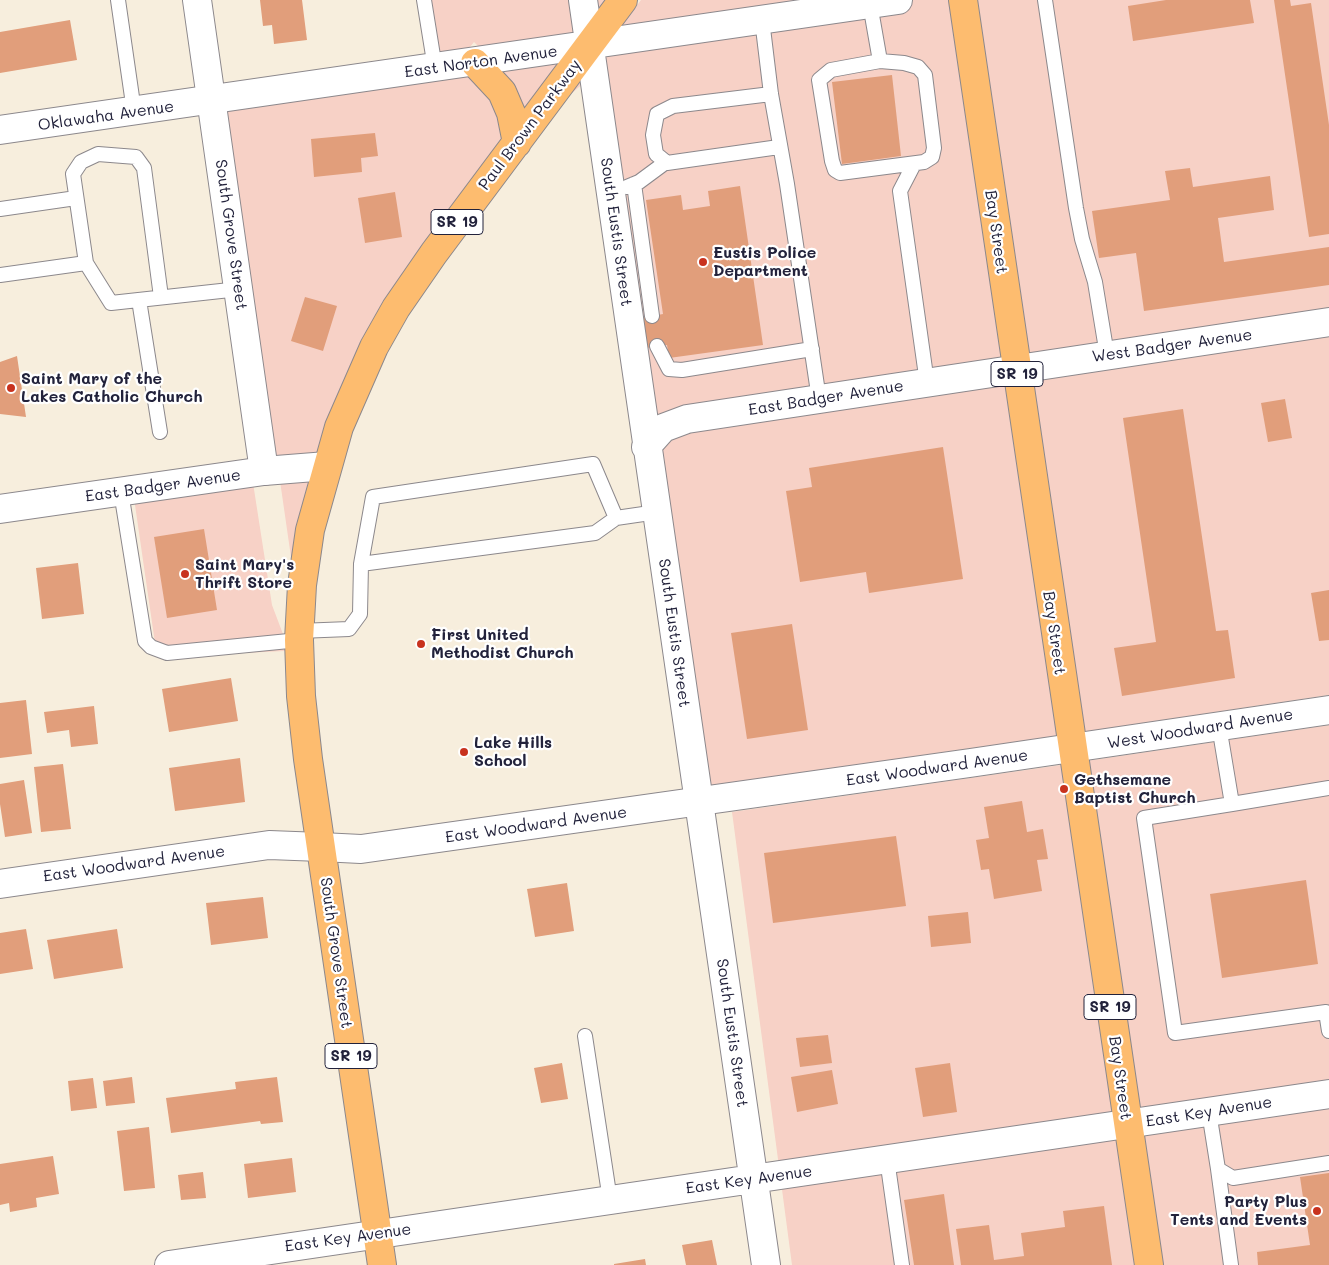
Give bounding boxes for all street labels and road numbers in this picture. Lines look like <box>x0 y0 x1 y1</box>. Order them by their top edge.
street label: East Norton Avenue <box>403 42 559 82</box>
street label: Paul Brown Parkway <box>475 56 585 194</box>
street label: Oklawaha Avenue <box>37 97 175 135</box>
street label: South Eustis Street <box>596 156 636 308</box>
street label: South Grove Street <box>211 158 251 312</box>
street label: Bay Street <box>981 189 1011 275</box>
road number: SR 19 <box>431 210 483 234</box>
street label: West Badger Avenue <box>1091 325 1253 367</box>
road number: SR 19 <box>991 362 1043 386</box>
street label: East Badger Avenue <box>747 376 905 420</box>
street label: East Badger Avenue <box>84 466 242 506</box>
street label: South Eustis Street <box>654 557 694 709</box>
street label: Bay Street <box>1039 590 1069 676</box>
street label: West Woodward Avenue <box>1106 705 1294 753</box>
street label: East Woodward Avenue <box>845 746 1029 790</box>
street label: East Woodward Avenue <box>444 803 628 847</box>
street label: East Woodward Avenue <box>42 842 226 886</box>
street label: South Grove Street <box>316 876 356 1030</box>
street label: South Eustis Street <box>712 957 752 1109</box>
road number: SR 19 <box>1084 994 1136 1020</box>
street label: Bay Street <box>1105 1035 1135 1121</box>
road number: SR 19 <box>325 1044 377 1068</box>
street label: East Key Avenue <box>1145 1093 1273 1131</box>
street label: East Key Avenue <box>685 1162 813 1198</box>
street label: East Key Avenue <box>284 1220 412 1256</box>

